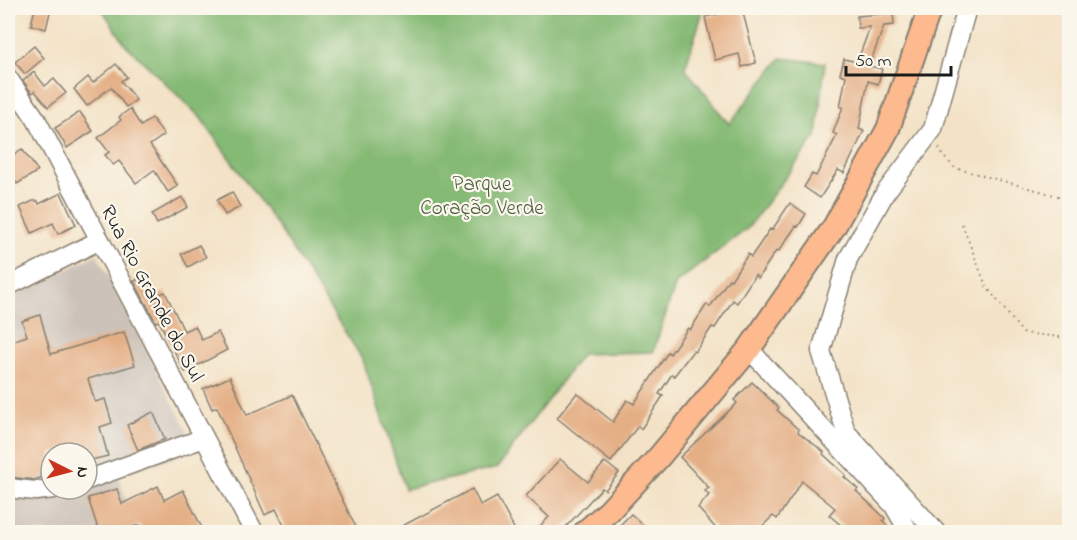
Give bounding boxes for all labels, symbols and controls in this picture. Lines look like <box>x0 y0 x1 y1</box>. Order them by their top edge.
scale bar <box>846 39 951 77</box>
text: 50 m <box>855 49 892 75</box>
park label: Parque Coração Verde <box>420 170 544 224</box>
street label: Rua Rio Grande do Sul <box>92 200 211 388</box>
north arrow <box>39 441 99 501</box>
text: N <box>69 466 94 479</box>

